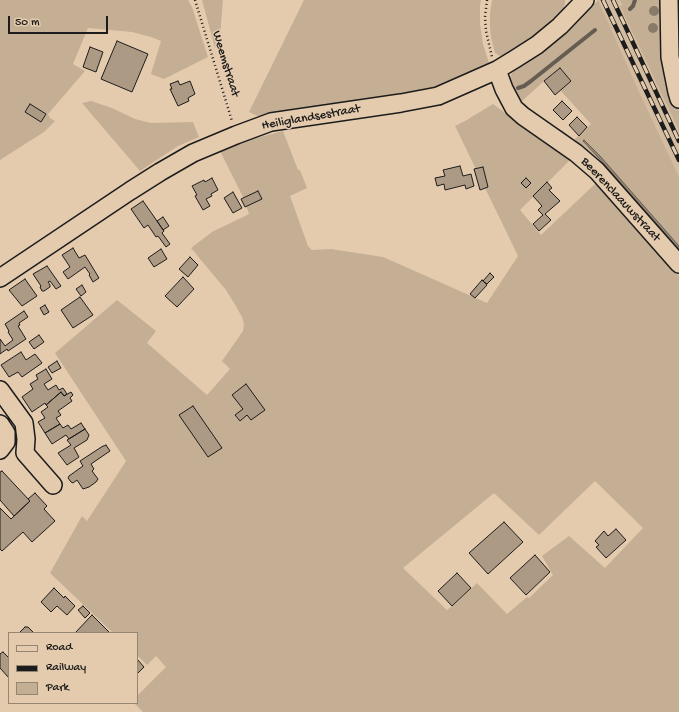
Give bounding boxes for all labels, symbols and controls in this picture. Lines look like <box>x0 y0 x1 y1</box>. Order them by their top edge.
scale bar <box>10 8 110 34</box>
text: 50 m <box>15 16 40 30</box>
street label: Weemstraat <box>208 29 242 99</box>
street label: Heiliglandsestraat <box>260 102 362 134</box>
street label: Beerenclaauwstraat <box>577 155 663 245</box>
legend <box>8 632 138 704</box>
text: Road <box>46 641 72 655</box>
text: Railway <box>46 661 86 675</box>
text: Park <box>46 681 69 695</box>

